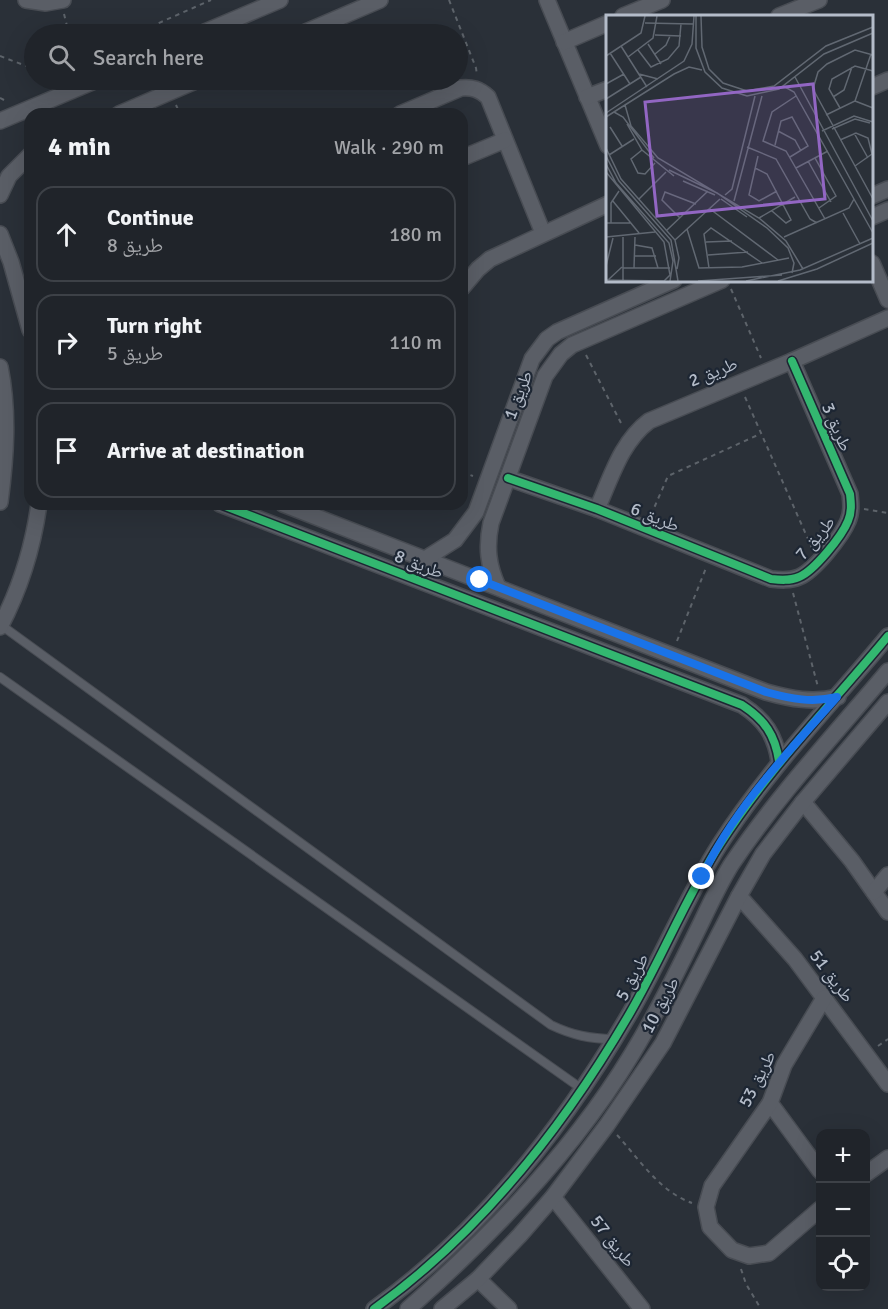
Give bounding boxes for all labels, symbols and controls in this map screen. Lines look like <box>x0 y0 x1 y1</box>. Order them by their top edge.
inset map <box>606 15 873 282</box>
search box <box>24 24 468 90</box>
icon: search <box>45 41 78 74</box>
text: Search here <box>93 44 204 71</box>
text: 4 min <box>48 131 111 163</box>
text: Walk · 290 m <box>334 135 444 160</box>
text: Continue <box>107 204 194 231</box>
icon: ahead <box>50 218 83 251</box>
text: 180 m <box>389 222 442 247</box>
text: طريق 8 <box>107 233 163 258</box>
text: Turn right <box>107 312 202 339</box>
icon: right <box>50 326 83 359</box>
text: 110 m <box>389 330 442 355</box>
text: طريق 5 <box>107 341 163 366</box>
street label: طريق 2 <box>685 352 741 392</box>
street label: طريق 1 <box>499 367 537 423</box>
street label: طريق 3 <box>817 399 857 455</box>
icon: arrive <box>50 434 83 467</box>
text: Arrive at destination <box>107 437 304 464</box>
street label: طريق 6 <box>627 497 683 537</box>
street label: طريق 7 <box>790 512 840 564</box>
street label: طريق 8 <box>391 545 447 583</box>
route start <box>466 566 492 592</box>
route end <box>688 863 714 889</box>
street label: طريق 51 <box>805 945 859 1007</box>
street label: طريق 5 <box>610 950 654 1004</box>
street label: طريق 10 <box>636 973 684 1037</box>
street label: طريق 53 <box>734 1047 780 1111</box>
map controls <box>816 1129 870 1291</box>
button: + <box>816 1129 870 1183</box>
button: − <box>816 1183 870 1237</box>
street label: طريق 57 <box>586 1210 640 1272</box>
button: locate <box>816 1237 870 1291</box>

